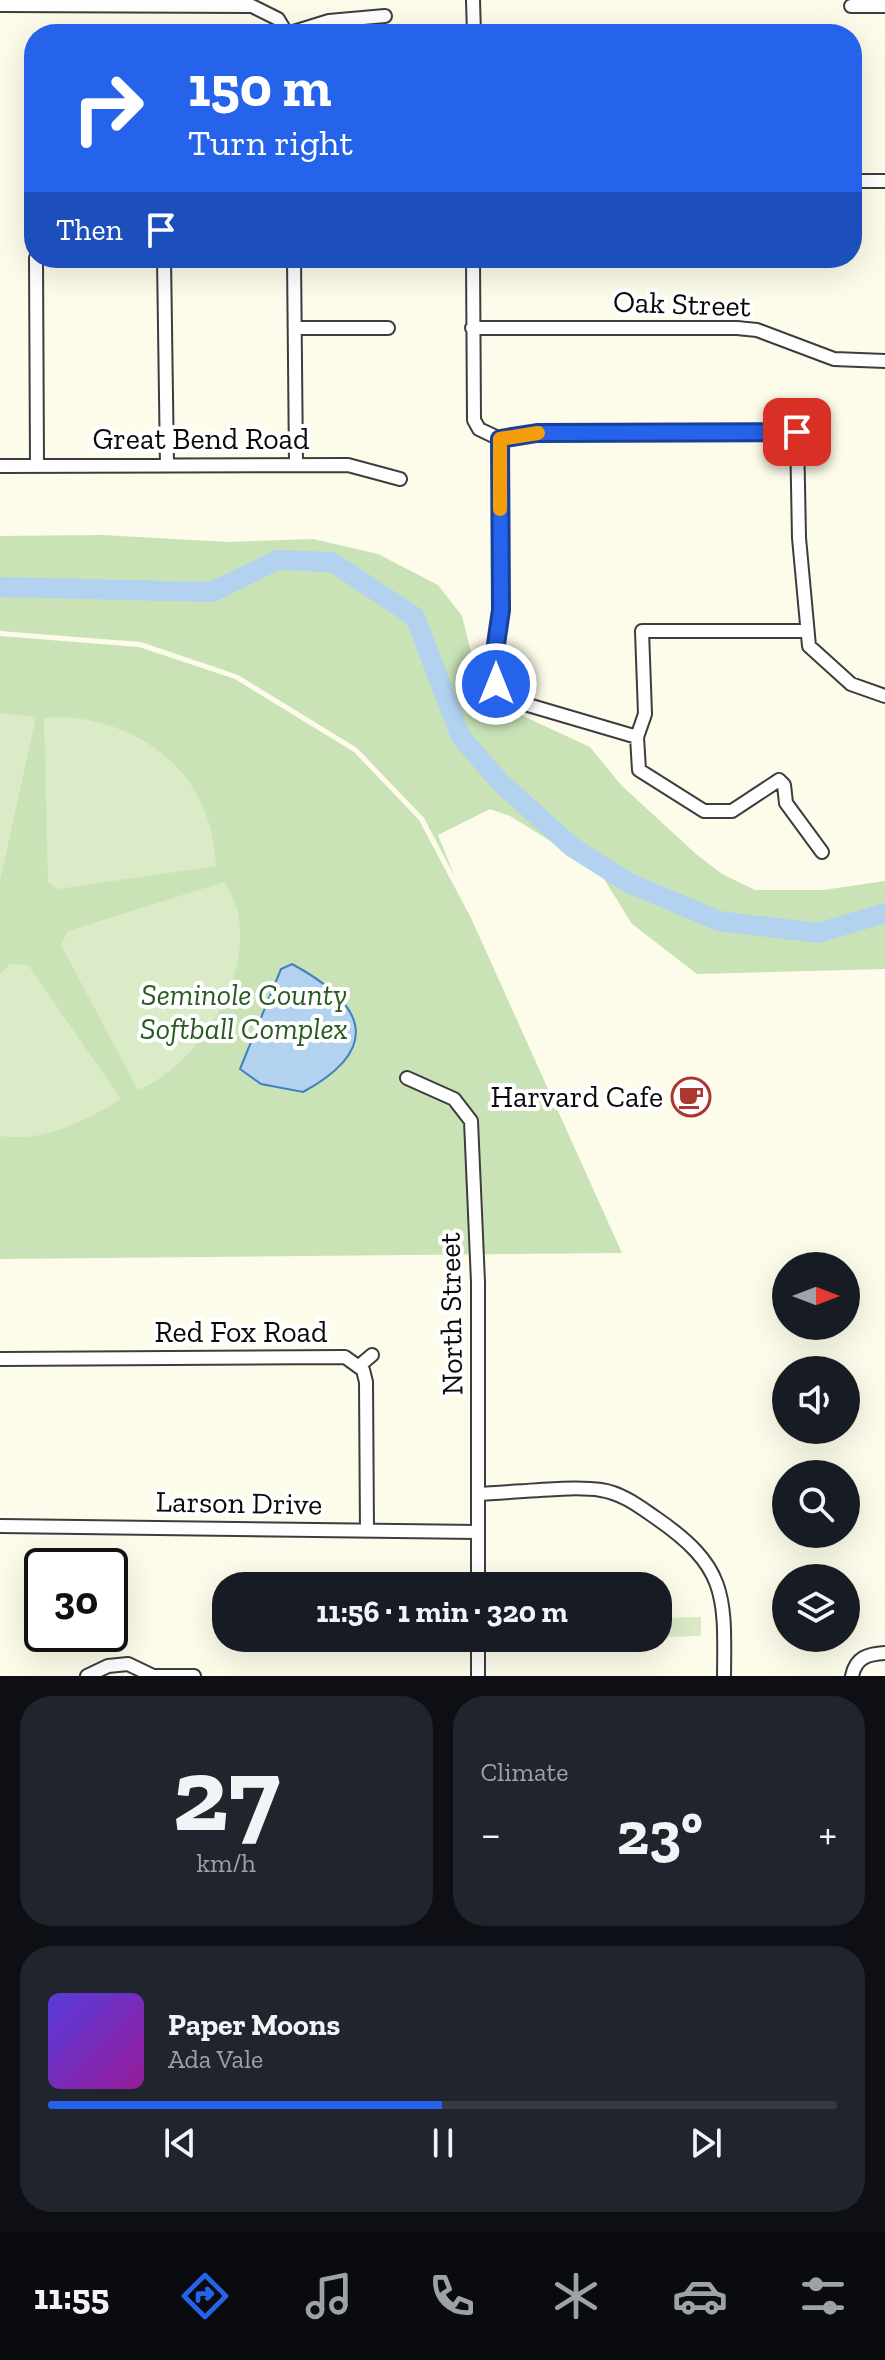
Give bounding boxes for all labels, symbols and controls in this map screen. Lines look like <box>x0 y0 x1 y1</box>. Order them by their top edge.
text: 150 m <box>188 53 332 120</box>
icon: right <box>56 56 160 160</box>
text: Turn right <box>188 121 353 164</box>
icon: arrive <box>139 208 183 252</box>
text: Then <box>56 212 123 248</box>
street label: Oak Street <box>613 284 751 324</box>
pin <box>763 398 831 466</box>
icon: arrive <box>775 410 819 454</box>
street label: Great Bend Road <box>92 421 310 457</box>
position arrow <box>454 642 538 726</box>
park label: Seminole County Softball Complex <box>140 977 348 1047</box>
cafe icon: Harvard Cafe <box>670 1076 712 1118</box>
place label: Harvard Cafe <box>491 1079 663 1115</box>
street label: North Street <box>432 1232 470 1396</box>
north arrow <box>772 1252 860 1340</box>
map controls <box>772 1252 860 1652</box>
street label: Red Fox Road <box>154 1314 328 1350</box>
button: sound <box>772 1356 860 1444</box>
button: search <box>772 1460 860 1548</box>
street label: Larson Drive <box>155 1484 323 1522</box>
speed limit sign: 30 <box>24 1548 128 1652</box>
button: layers <box>772 1564 860 1652</box>
text: 11:56 · 1 min · 320 m <box>316 1594 568 1630</box>
text: 27 <box>173 1732 280 1857</box>
text: Climate <box>481 1756 568 1788</box>
text: 23° <box>617 1797 703 1869</box>
text: − <box>481 1807 501 1860</box>
text: + <box>818 1807 837 1860</box>
text: km/h <box>197 1847 256 1879</box>
text: Paper Moons <box>168 2007 340 2043</box>
text: Ada Vale <box>168 2043 263 2075</box>
icon: previous <box>158 2121 202 2165</box>
icon: pause <box>421 2121 465 2165</box>
icon: next <box>684 2121 728 2165</box>
icon: directions <box>177 2268 233 2324</box>
icon: music <box>301 2268 357 2324</box>
icon: phone <box>424 2268 480 2324</box>
icon: climate <box>548 2268 604 2324</box>
icon: car <box>672 2268 728 2324</box>
icon: filters <box>795 2268 851 2324</box>
text: 11:55 <box>34 2275 109 2318</box>

